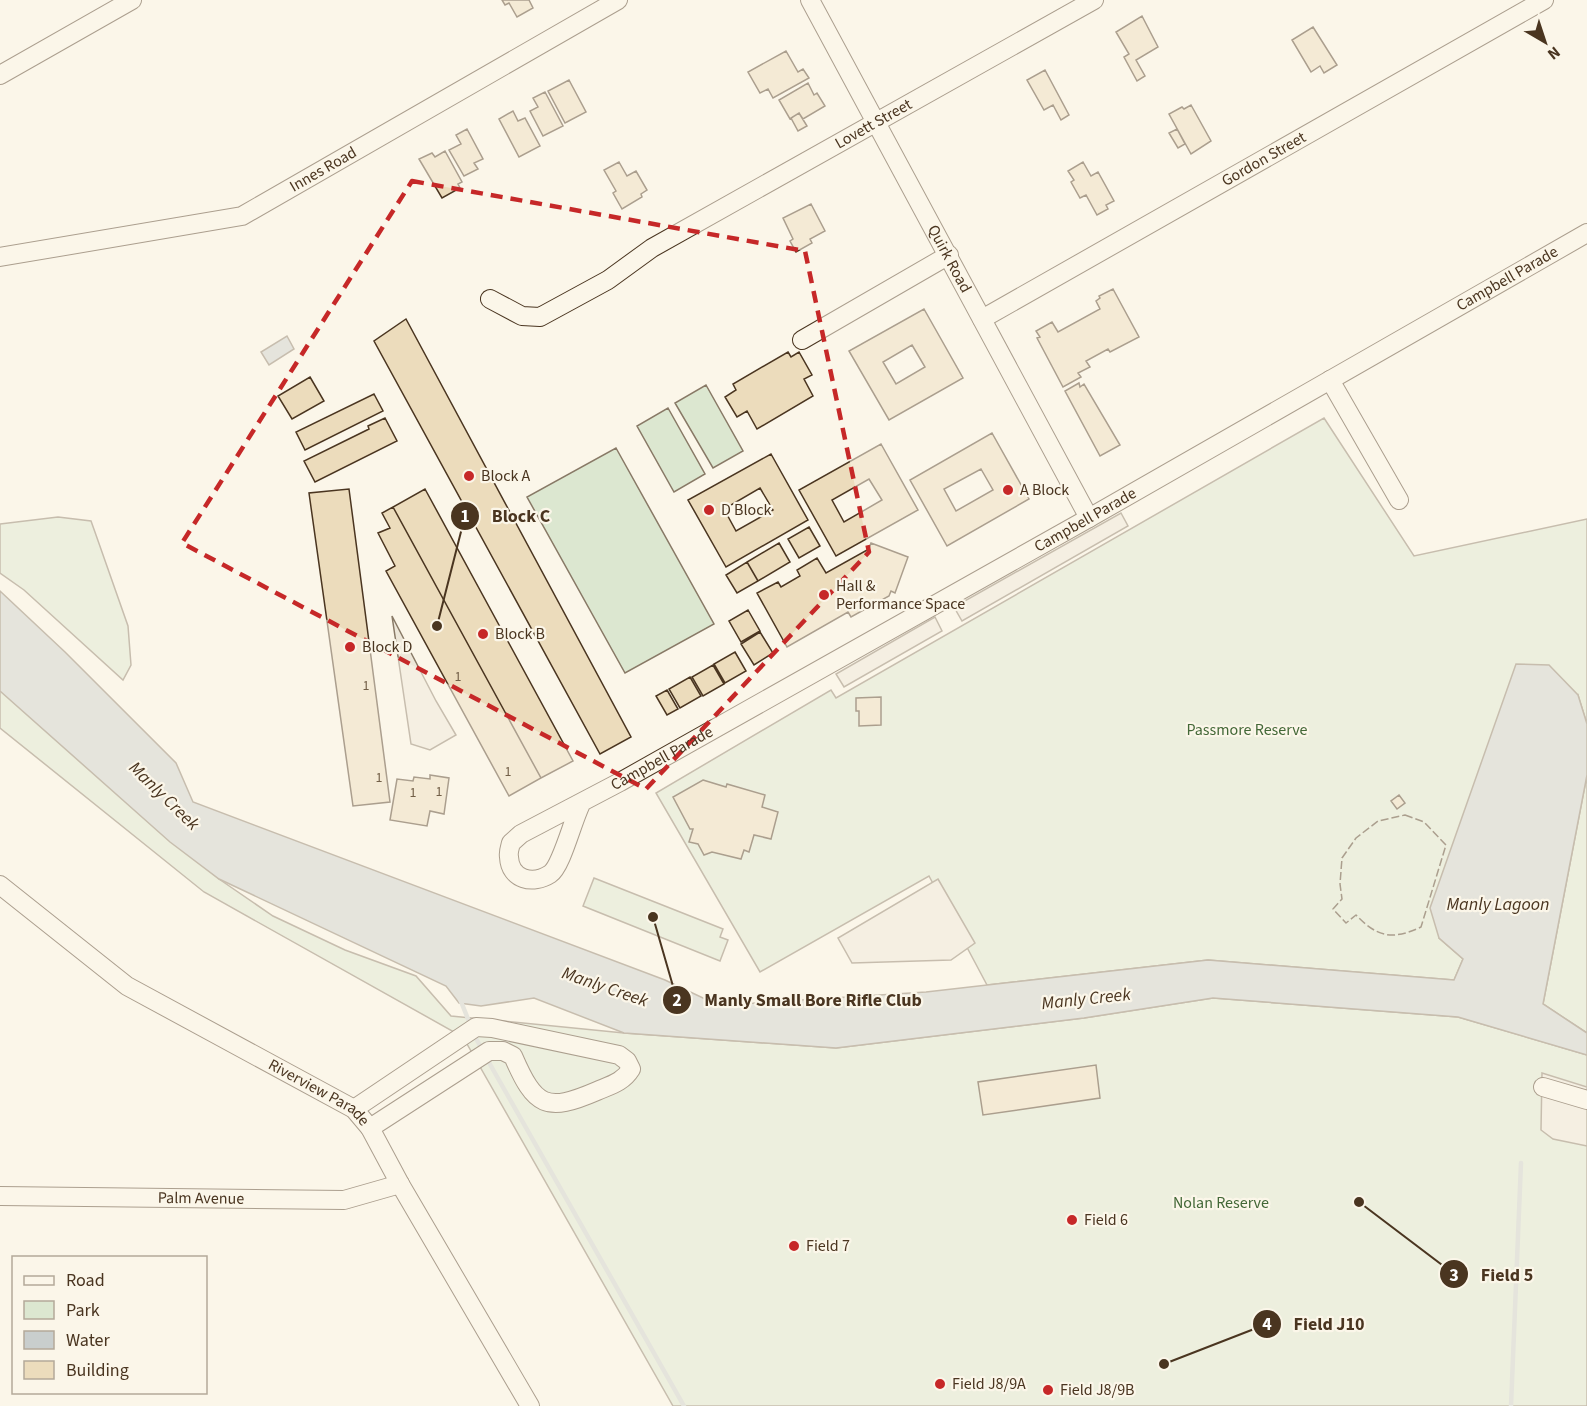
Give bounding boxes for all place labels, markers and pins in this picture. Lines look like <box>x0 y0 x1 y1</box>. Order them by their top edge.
place label: Block A <box>481 465 531 487</box>
marker: Block A <box>462 469 476 483</box>
place label: A Block <box>1020 479 1069 501</box>
marker: A Block <box>1001 483 1015 497</box>
callout: Block C <box>450 498 562 534</box>
place label: D Block <box>721 499 771 521</box>
marker: D Block <box>702 503 716 517</box>
place label: Hall & Performance Space <box>836 575 965 615</box>
marker: Hall & Performance Space <box>817 588 831 602</box>
place label: Block B <box>495 623 545 645</box>
marker: Block B <box>476 627 490 641</box>
place label: Block D <box>362 636 413 658</box>
marker: Block D <box>343 640 357 654</box>
callout: Manly Small Bore Rifle Club <box>662 982 934 1018</box>
place label: Field 6 <box>1084 1209 1128 1231</box>
marker: Field 6 <box>1065 1213 1079 1227</box>
place label: Field 7 <box>806 1235 850 1257</box>
marker: Field 7 <box>787 1239 801 1253</box>
callout: Field 5 <box>1439 1256 1545 1292</box>
callout: Field J10 <box>1252 1306 1377 1342</box>
place label: Field J8/9A <box>952 1373 1026 1395</box>
marker: Field J8/9A <box>933 1377 947 1391</box>
place label: Field J8/9B <box>1060 1379 1135 1401</box>
marker: Field J8/9B <box>1041 1383 1055 1397</box>

